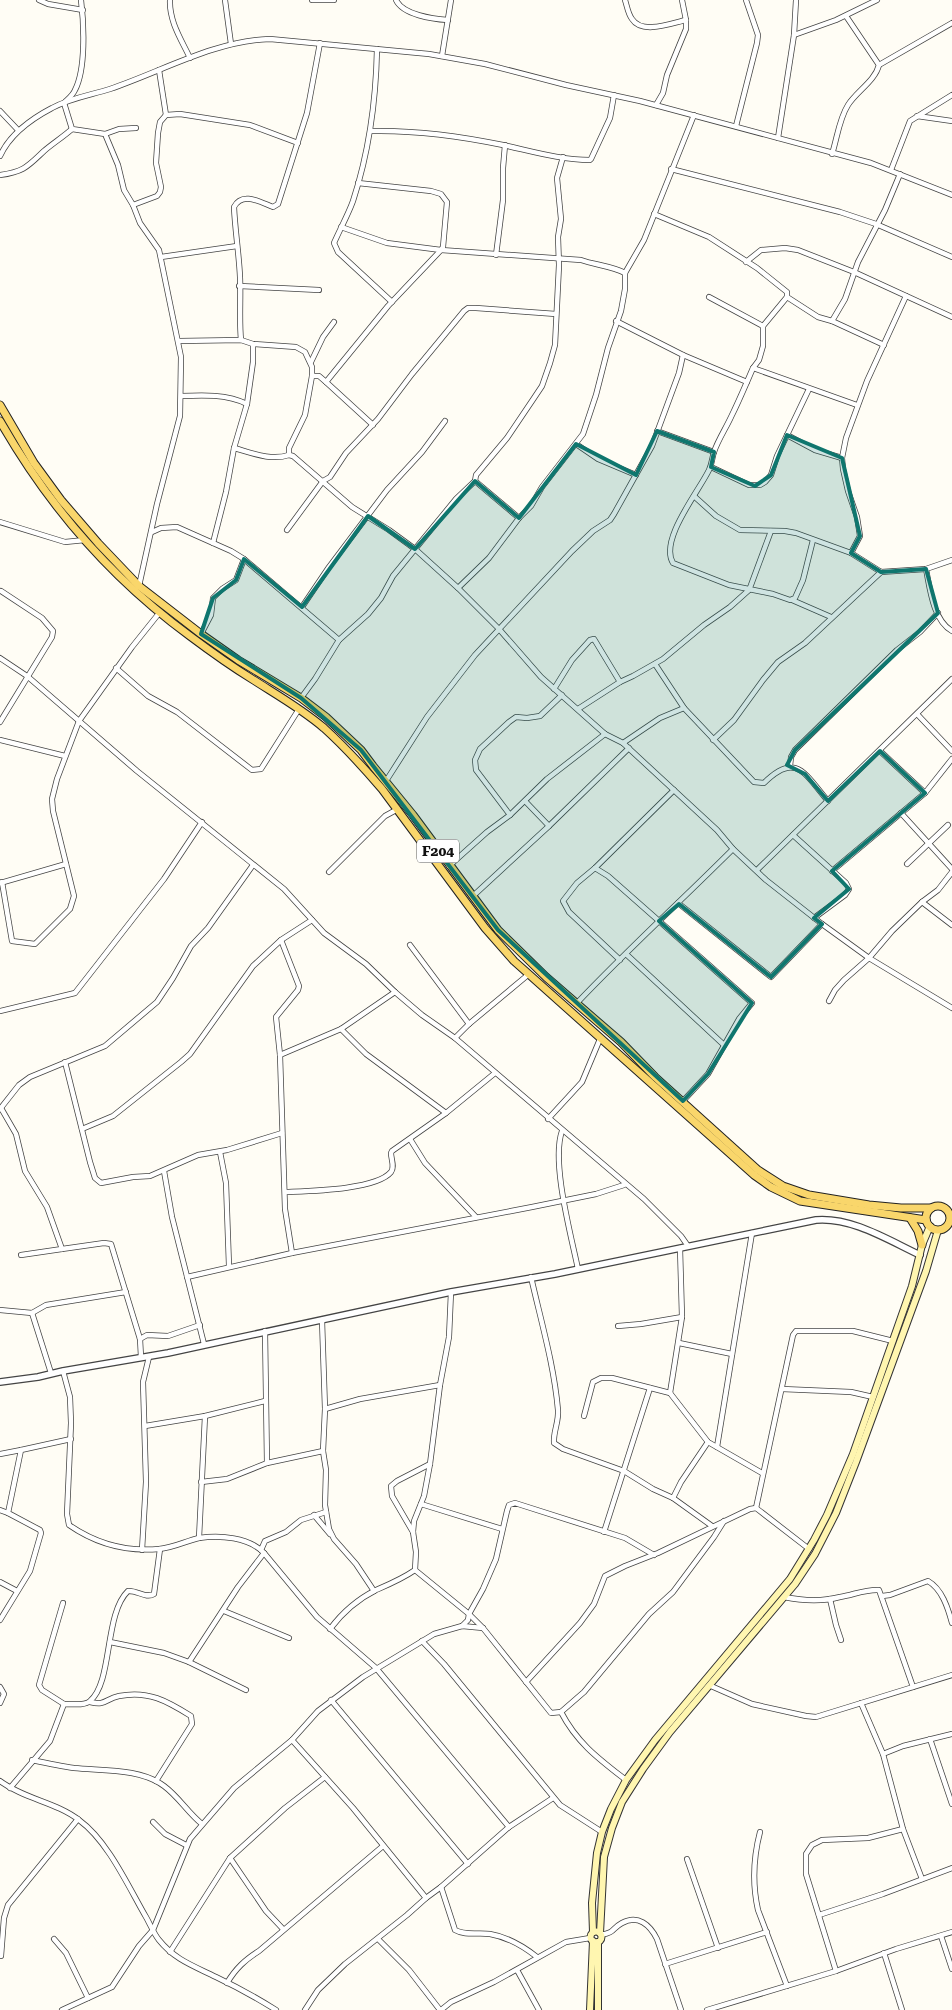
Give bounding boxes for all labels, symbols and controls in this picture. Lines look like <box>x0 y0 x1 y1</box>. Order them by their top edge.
road number: F204 <box>417 839 459 862</box>

